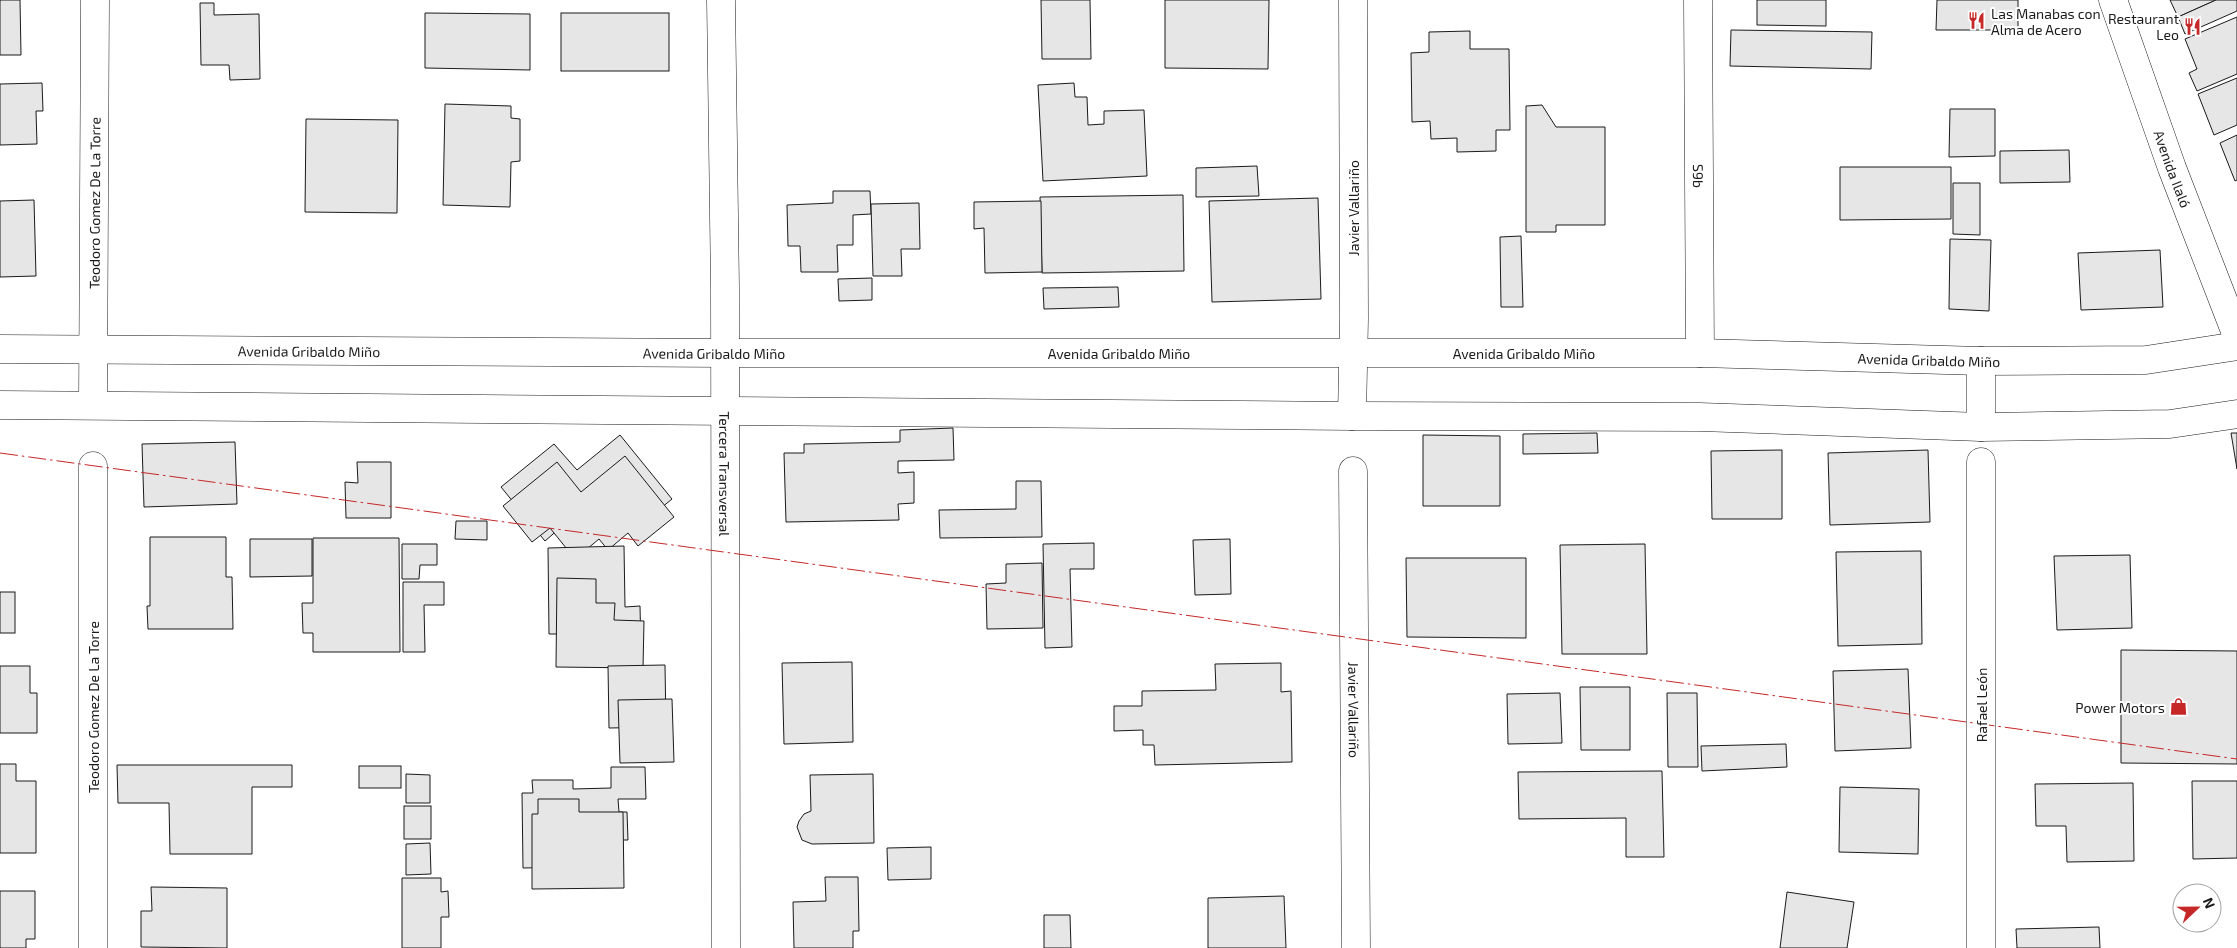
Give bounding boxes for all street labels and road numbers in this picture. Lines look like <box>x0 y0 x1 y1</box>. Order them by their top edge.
street label: Teodoro Gomez De La Torre <box>85 117 103 289</box>
street label: Avenida Ilaló <box>2151 128 2195 210</box>
street label: Javier Vallariño <box>1345 160 1362 256</box>
street label: S9b <box>1690 164 1708 188</box>
street label: Avenida Gribaldo Miño <box>238 342 380 360</box>
street label: Avenida Gribaldo Miño <box>643 344 785 362</box>
street label: Avenida Gribaldo Miño <box>1048 345 1190 362</box>
street label: Avenida Gribaldo Miño <box>1453 345 1595 362</box>
street label: Avenida Gribaldo Miño <box>1857 349 2000 370</box>
street label: Tercera Transversal <box>717 412 734 537</box>
street label: Teodoro Gomez De La Torre <box>85 621 102 793</box>
street label: Javier Vallariño <box>1346 662 1363 758</box>
street label: Rafael León <box>1973 668 1990 742</box>

